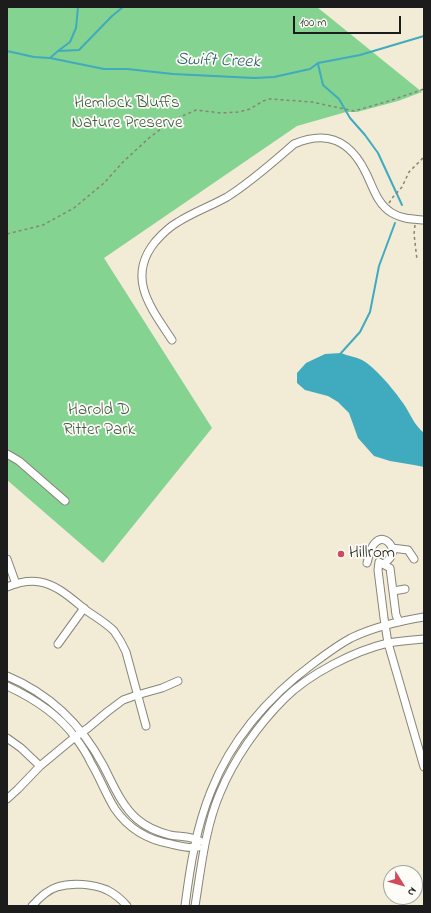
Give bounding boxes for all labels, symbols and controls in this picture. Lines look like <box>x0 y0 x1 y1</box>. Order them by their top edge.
scale bar <box>295 8 403 34</box>
text: 100 m <box>300 14 327 32</box>
water label: Swift Creek <box>176 50 260 74</box>
park label: Hemlock Bluffs Nature Preserve <box>71 94 183 134</box>
park label: Harold D Ritter Park <box>63 401 135 441</box>
place label: Hillrom <box>349 544 395 564</box>
marker: Hillrom <box>336 549 346 559</box>
north arrow <box>383 865 423 905</box>
text: N <box>403 884 420 899</box>

